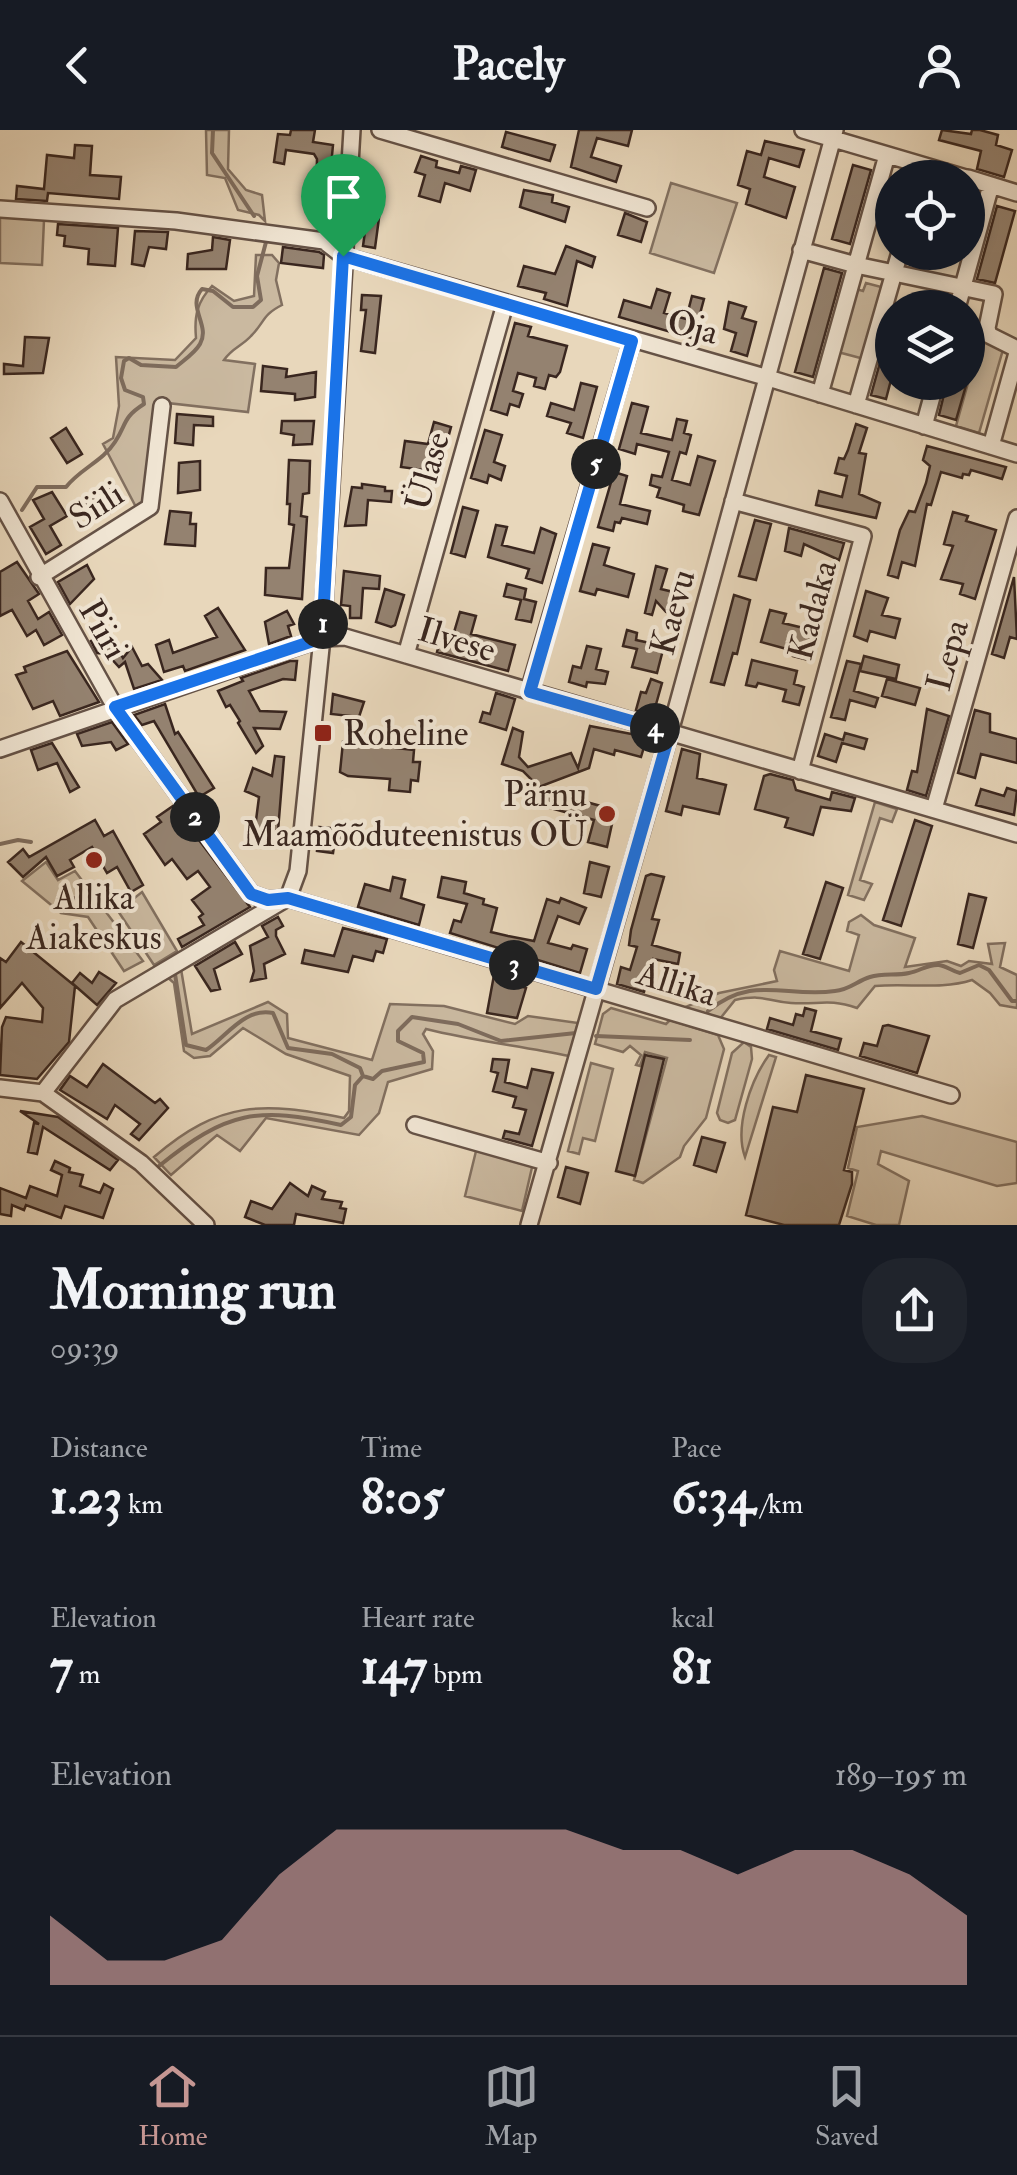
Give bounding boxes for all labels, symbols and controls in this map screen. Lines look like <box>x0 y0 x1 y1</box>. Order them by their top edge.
text: Pacely <box>453 37 564 93</box>
icon: back <box>50 38 105 93</box>
icon: person <box>912 38 967 93</box>
pin <box>301 154 386 257</box>
map controls <box>875 160 985 400</box>
button: locate <box>875 160 985 270</box>
icon: arrive <box>316 169 371 224</box>
button: layers <box>875 290 985 400</box>
street label: Oja <box>662 299 724 355</box>
street label: Ülase <box>396 427 460 515</box>
pin: 5 <box>571 439 621 489</box>
text: 5 <box>590 446 602 481</box>
street label: Siili <box>61 472 132 540</box>
street label: Kadaka <box>779 555 847 665</box>
street label: Kaevu <box>640 565 705 660</box>
street label: Piiri <box>69 592 138 667</box>
pin: 1 <box>298 599 348 649</box>
text: 1 <box>318 606 328 641</box>
street label: Ilvese <box>412 607 501 673</box>
street label: Lepa <box>917 614 979 696</box>
pin: 4 <box>630 703 680 753</box>
text: 4 <box>647 710 663 745</box>
place label: Roheline <box>343 712 468 756</box>
marker: Roheline <box>312 722 334 744</box>
place label: Pärnu Maamõõduteenistus OÜ <box>242 773 587 857</box>
pin: 2 <box>170 792 220 842</box>
text: 2 <box>188 799 202 834</box>
marker: Pärnu Maamõõduteenistus OÜ <box>596 803 618 825</box>
marker: Allika Aiakeskus <box>83 849 105 871</box>
place label: Allika Aiakeskus <box>25 876 162 960</box>
pin: 3 <box>489 940 539 990</box>
text: 3 <box>509 947 519 982</box>
street label: Allika <box>631 951 722 1017</box>
text: Morning run <box>50 1256 336 1325</box>
button: share <box>862 1258 967 1363</box>
text: 09:39 <box>50 1328 119 1368</box>
text: Distance <box>50 1431 148 1466</box>
text: Time <box>361 1431 422 1466</box>
text: Pace <box>671 1431 722 1466</box>
text: 1.23 <box>50 1466 122 1529</box>
text: 8:05 <box>361 1466 444 1529</box>
text: 6:34 <box>671 1466 755 1529</box>
text: km <box>122 1487 163 1522</box>
text: /km <box>755 1487 803 1522</box>
text: Elevation <box>50 1601 157 1636</box>
text: Heart rate <box>361 1601 475 1636</box>
text: kcal <box>671 1601 714 1636</box>
text: 7 <box>50 1636 73 1699</box>
text: 147 <box>361 1636 427 1699</box>
text: 81 <box>671 1636 713 1699</box>
text: m <box>73 1657 101 1692</box>
text: bpm <box>427 1657 483 1692</box>
text: Elevation <box>50 1755 172 1795</box>
text: 189–195 m <box>835 1755 967 1795</box>
tab: Home <box>138 2059 207 2154</box>
tab: Map <box>484 2059 539 2154</box>
tab: Saved <box>815 2059 879 2154</box>

